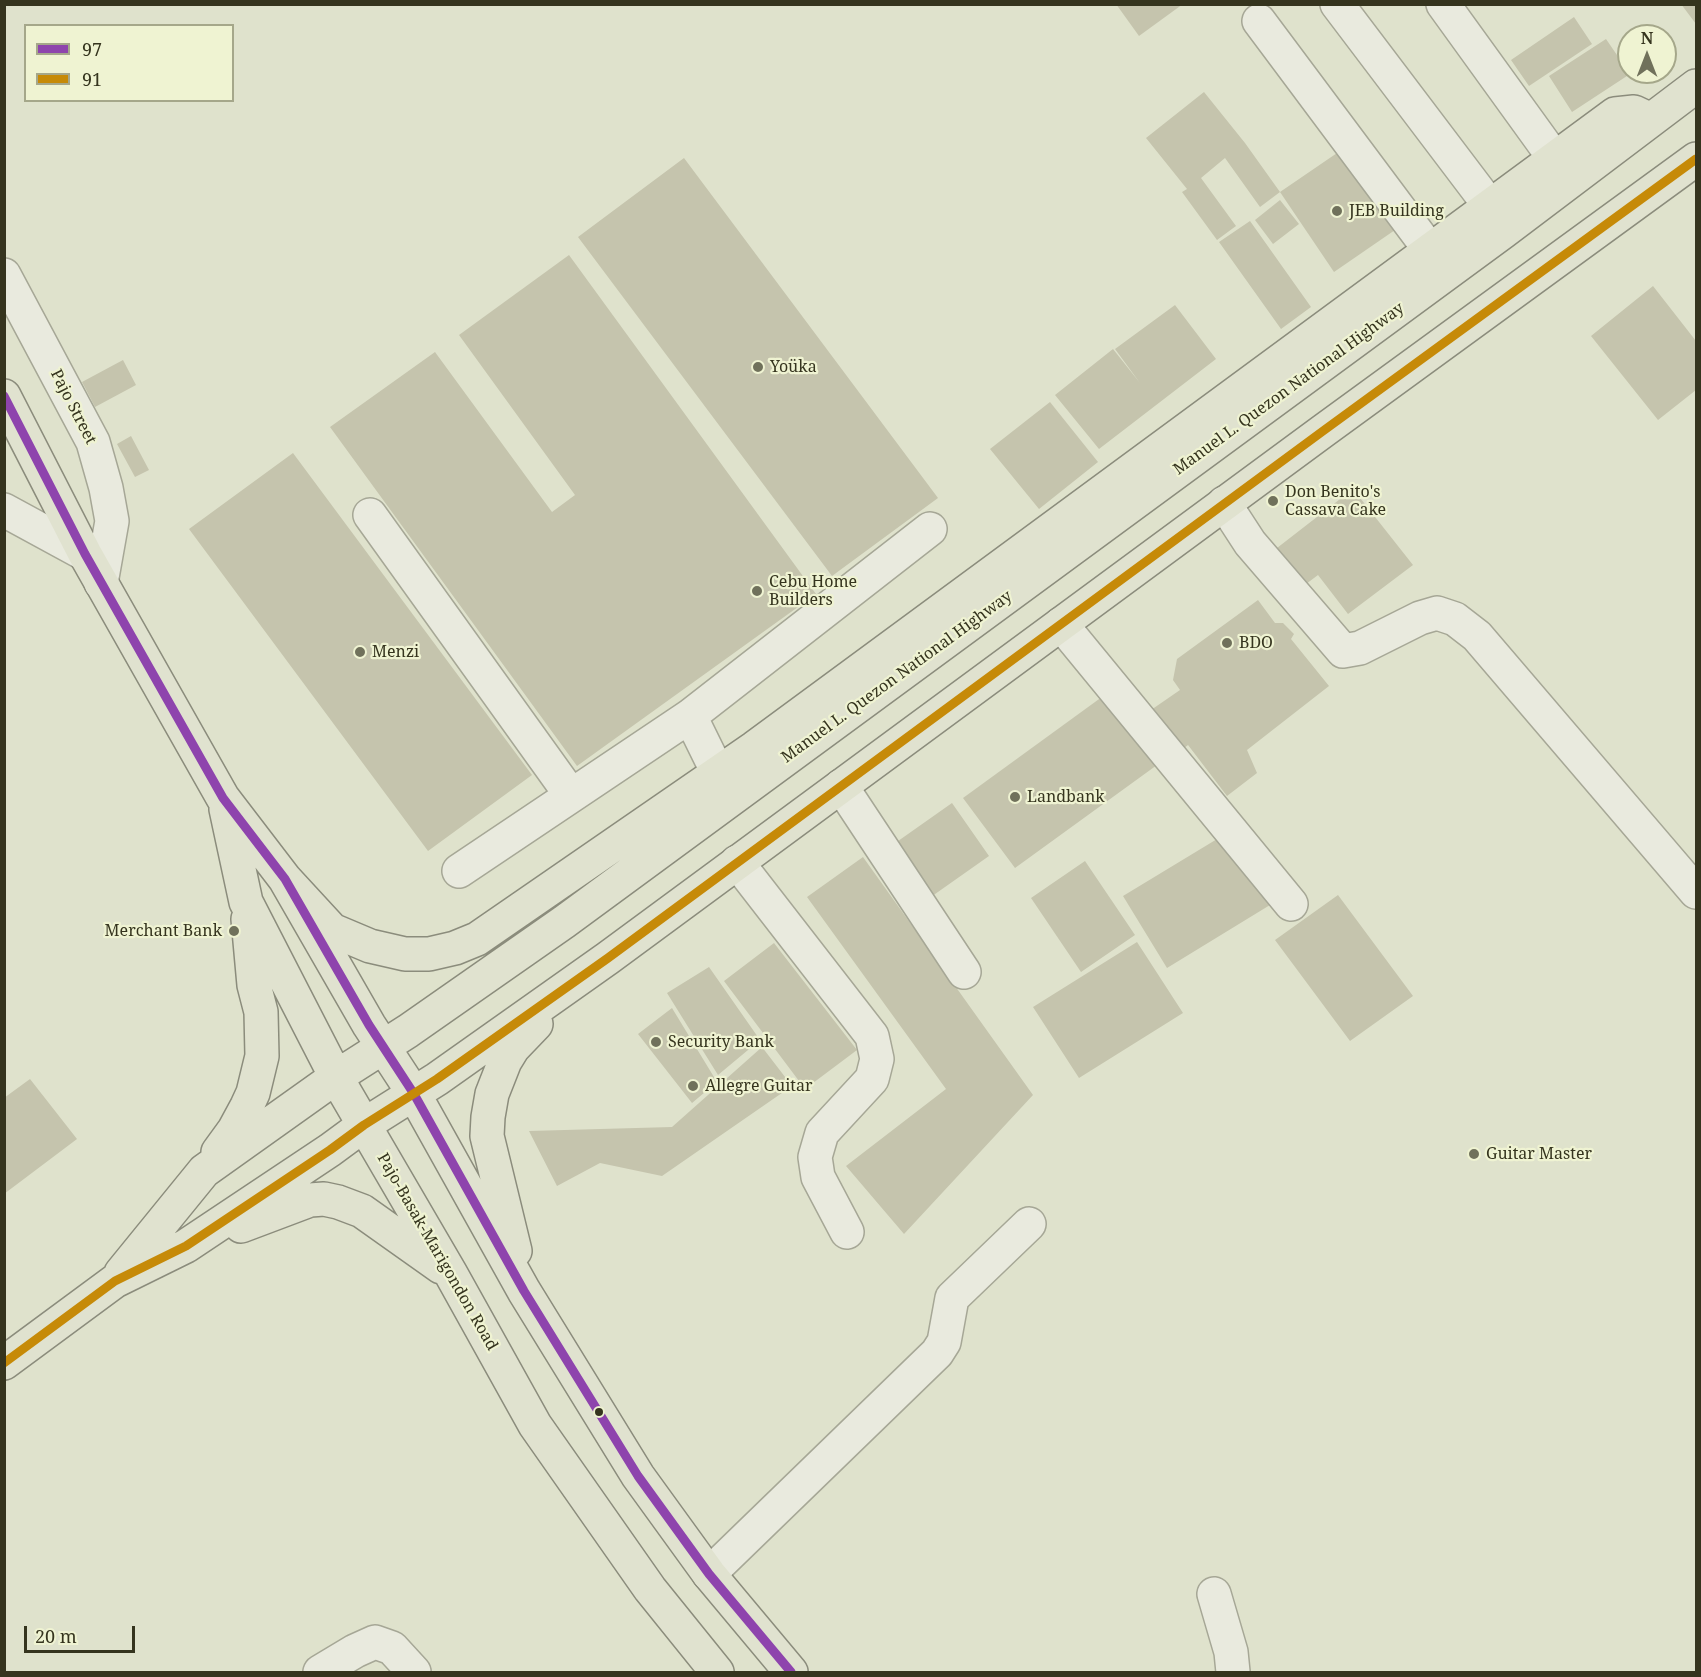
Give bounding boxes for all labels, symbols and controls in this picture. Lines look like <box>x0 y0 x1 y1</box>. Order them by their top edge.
legend <box>24 24 234 102</box>
north arrow <box>1617 24 1677 84</box>
text: N <box>1641 27 1653 49</box>
text: 97 <box>82 37 102 61</box>
text: 91 <box>82 67 102 91</box>
place label: JEB Building <box>1349 201 1444 221</box>
marker: JEB Building <box>1330 204 1344 218</box>
street label: Manuel L. Quezon National Highway <box>1170 299 1408 479</box>
place label: Yoüka <box>770 357 817 377</box>
marker: Yoüka <box>751 360 765 374</box>
street label: Pajo Street <box>46 366 100 448</box>
place label: Don Benito's Cassava Cake <box>1285 482 1386 520</box>
marker: Don Benito's Cassava Cake <box>1266 494 1280 508</box>
place label: Cebu Home Builders <box>769 572 857 610</box>
marker: Cebu Home Builders <box>750 584 764 598</box>
street label: Manuel L. Quezon National Highway <box>778 587 1016 767</box>
place label: BDO <box>1239 633 1273 653</box>
marker: BDO <box>1220 636 1234 650</box>
place label: Menzi <box>372 642 419 662</box>
marker: Menzi <box>353 645 367 659</box>
place label: Landbank <box>1027 787 1105 807</box>
marker: Landbank <box>1008 790 1022 804</box>
place label: Merchant Bank <box>105 921 222 941</box>
marker: Merchant Bank <box>227 924 241 938</box>
place label: Security Bank <box>668 1032 774 1052</box>
marker: Security Bank <box>649 1035 663 1049</box>
place label: Allegre Guitar <box>705 1076 813 1096</box>
marker: Allegre Guitar <box>686 1079 700 1093</box>
place label: Guitar Master <box>1486 1144 1592 1164</box>
marker: Guitar Master <box>1467 1147 1481 1161</box>
street label: Pajo-Basak-Marigondon Road <box>373 1150 501 1354</box>
unlabelled marker <box>593 1406 605 1418</box>
scale bar <box>27 1614 138 1652</box>
text: 20 m <box>35 1624 77 1648</box>

